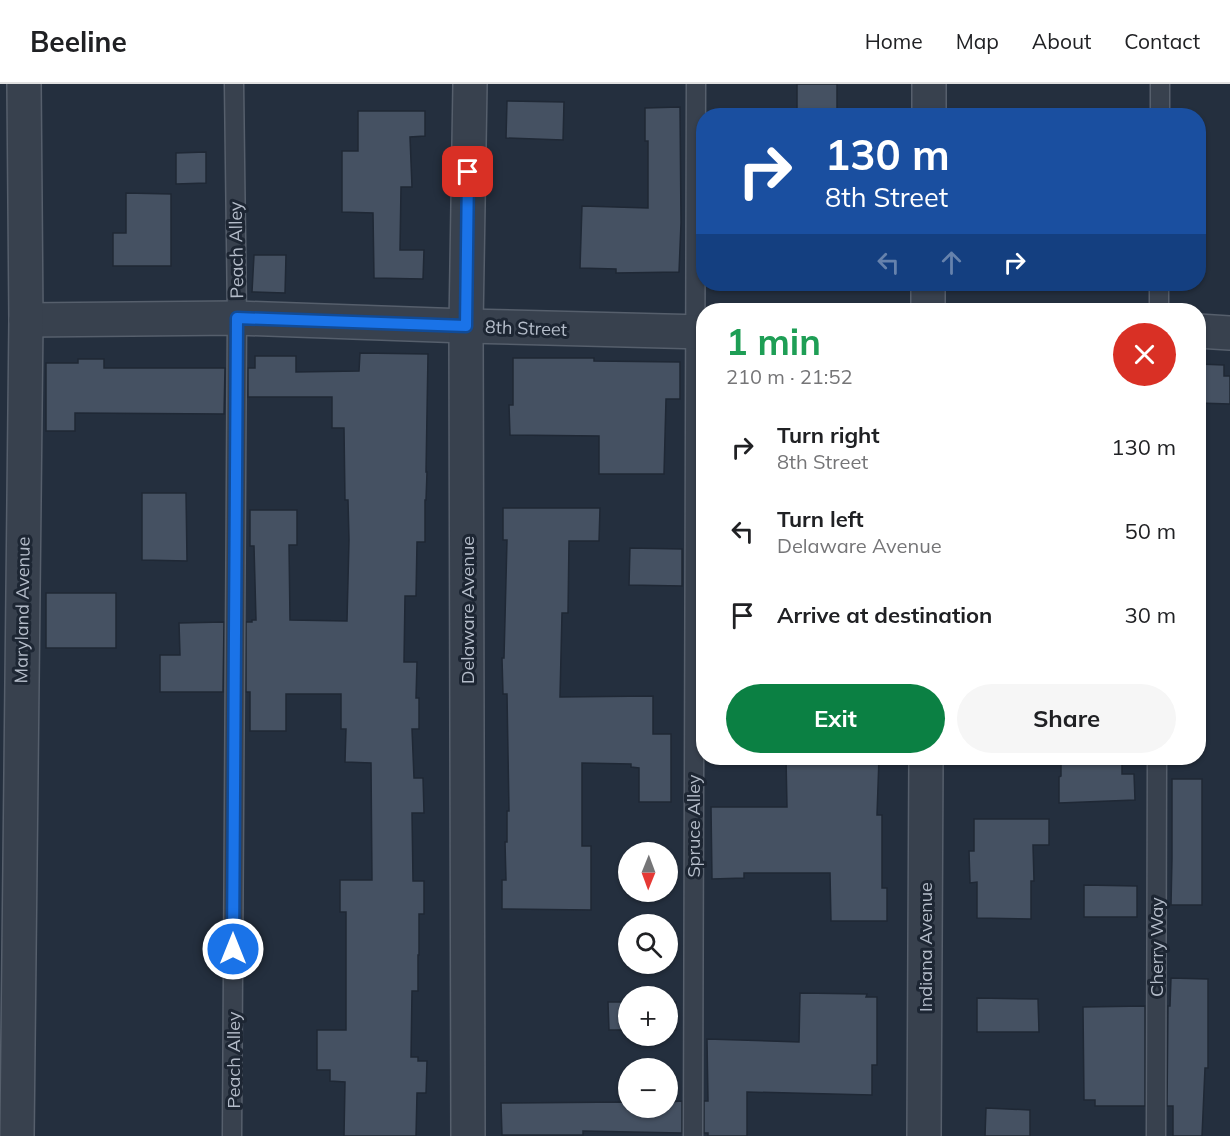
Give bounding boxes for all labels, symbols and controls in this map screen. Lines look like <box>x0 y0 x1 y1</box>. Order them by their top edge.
text: Beeline <box>30 24 127 59</box>
text: Home <box>865 28 923 54</box>
text: Map <box>956 28 999 54</box>
text: About <box>1032 28 1091 54</box>
text: Contact <box>1124 28 1200 54</box>
text: 130 m <box>825 128 950 181</box>
icon: right <box>726 132 804 210</box>
pin <box>442 146 493 197</box>
icon: arrive <box>451 155 484 188</box>
text: 8th Street <box>825 180 948 214</box>
street label: Peach Alley <box>224 201 248 299</box>
icon: left <box>872 246 905 279</box>
icon: ahead <box>935 246 968 279</box>
icon: right <box>998 246 1031 279</box>
street label: 8th Street <box>485 315 567 341</box>
text: 1 min <box>726 319 821 364</box>
button: close <box>1113 323 1176 386</box>
text: 210 m · 21:52 <box>726 364 852 389</box>
text: Turn right <box>777 421 880 449</box>
icon: right <box>726 431 759 464</box>
text: 130 m <box>1111 433 1176 461</box>
text: 8th Street <box>777 449 868 474</box>
text: Turn left <box>777 505 864 533</box>
icon: left <box>726 515 759 548</box>
text: 50 m <box>1125 517 1176 545</box>
text: Delaware Avenue <box>777 533 942 558</box>
street label: Maryland Avenue <box>9 536 35 684</box>
street label: Delaware Avenue <box>456 536 479 684</box>
icon: arrive <box>726 599 759 632</box>
text: Arrive at destination <box>777 601 992 629</box>
text: 30 m <box>1125 601 1176 629</box>
button: Exit <box>726 684 945 753</box>
button: Share <box>957 684 1176 753</box>
street label: Spruce Alley <box>682 774 705 878</box>
north arrow <box>618 842 678 902</box>
map controls <box>618 842 678 1118</box>
street label: Indiana Avenue <box>914 882 937 1012</box>
street label: Cherry Way <box>1145 897 1168 997</box>
button: search <box>618 914 678 974</box>
position arrow <box>201 917 265 981</box>
button: + <box>618 986 678 1046</box>
street label: Peach Alley <box>222 1011 245 1109</box>
button: − <box>618 1058 678 1118</box>

